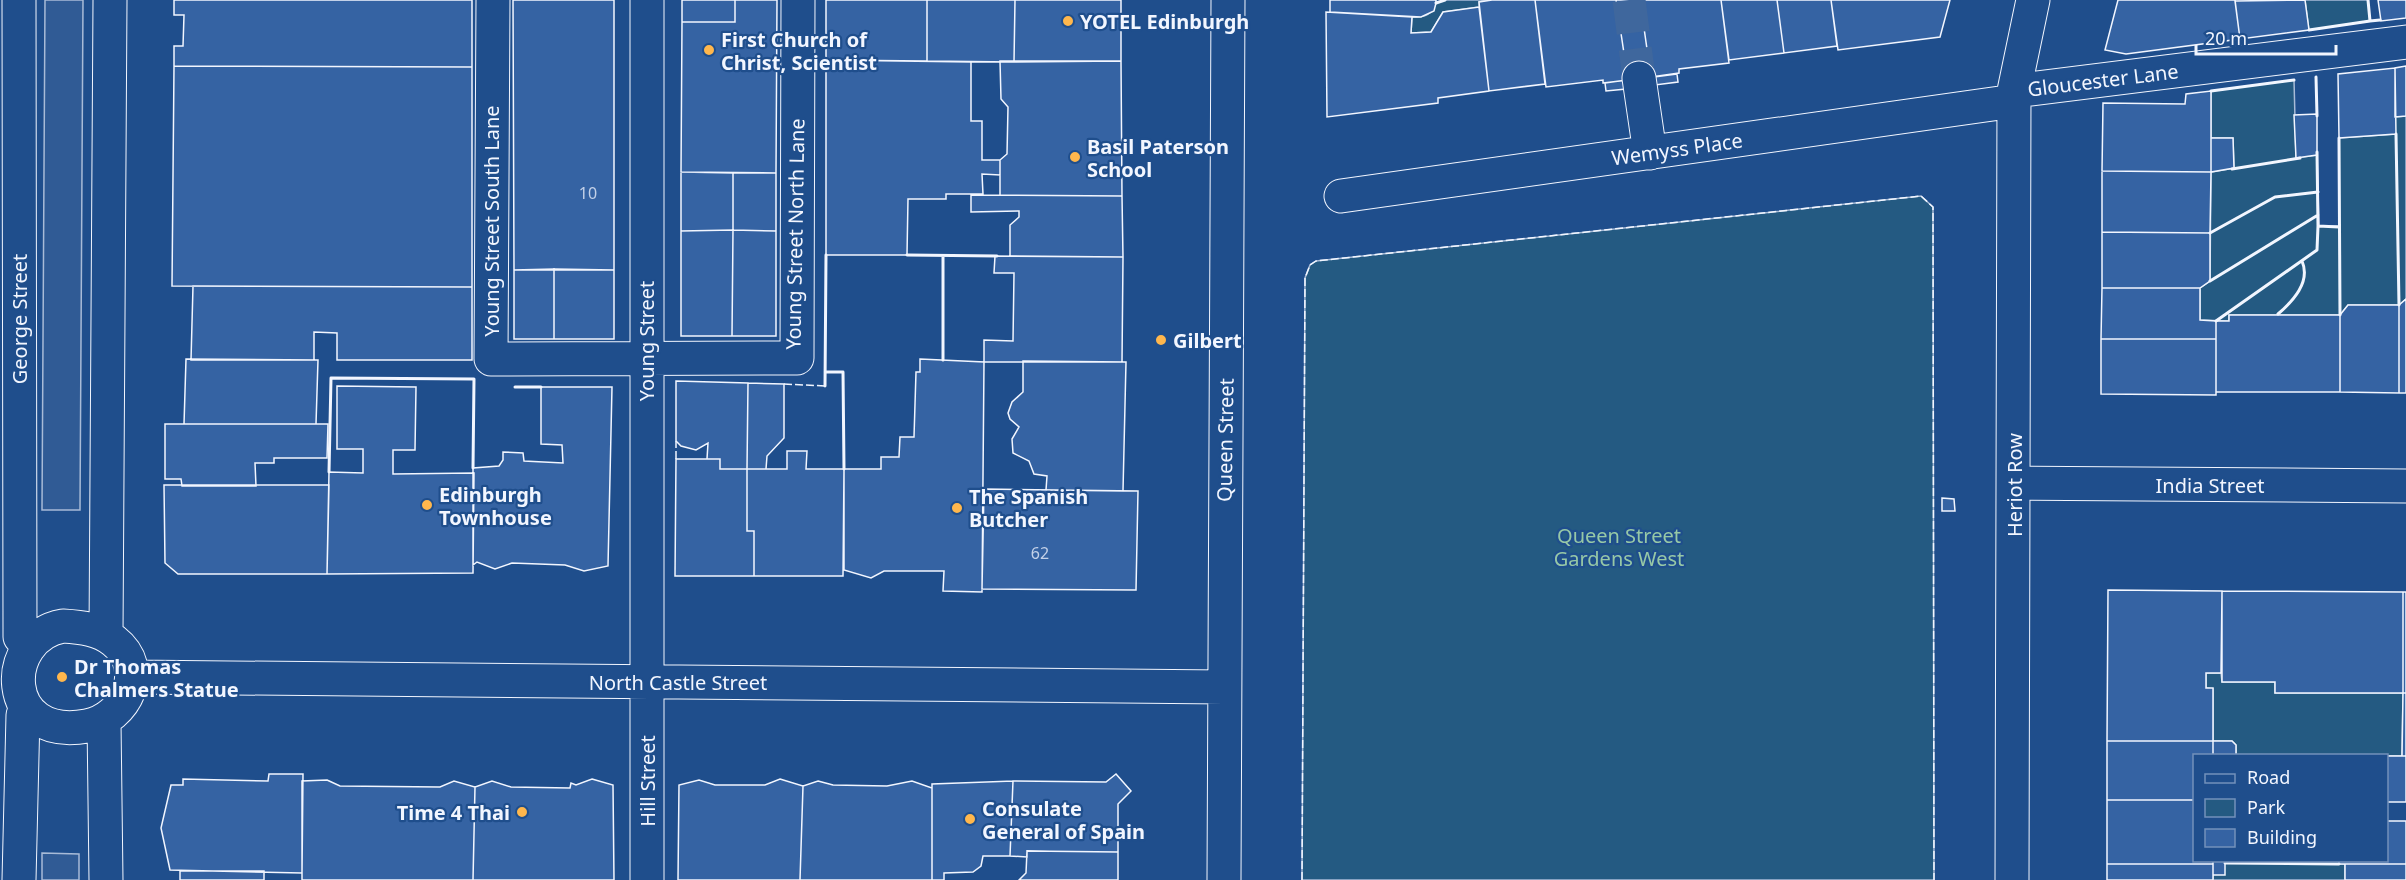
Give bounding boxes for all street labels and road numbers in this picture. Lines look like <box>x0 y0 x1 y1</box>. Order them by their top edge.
street label: Gloucester Lane <box>2026 57 2180 103</box>
street label: Young Street South Lane <box>478 105 505 337</box>
street label: Young Street North Lane <box>779 118 811 350</box>
street label: Wemyss Place <box>1610 126 1744 172</box>
street label: George Street <box>6 254 33 384</box>
street label: Young Street <box>633 281 660 401</box>
street label: Queen Street <box>1210 378 1240 502</box>
street label: Heriot Row <box>2001 433 2028 537</box>
street label: India Street <box>2156 472 2264 499</box>
street label: North Castle Street <box>589 669 767 696</box>
street label: Hill Street <box>634 735 661 827</box>

